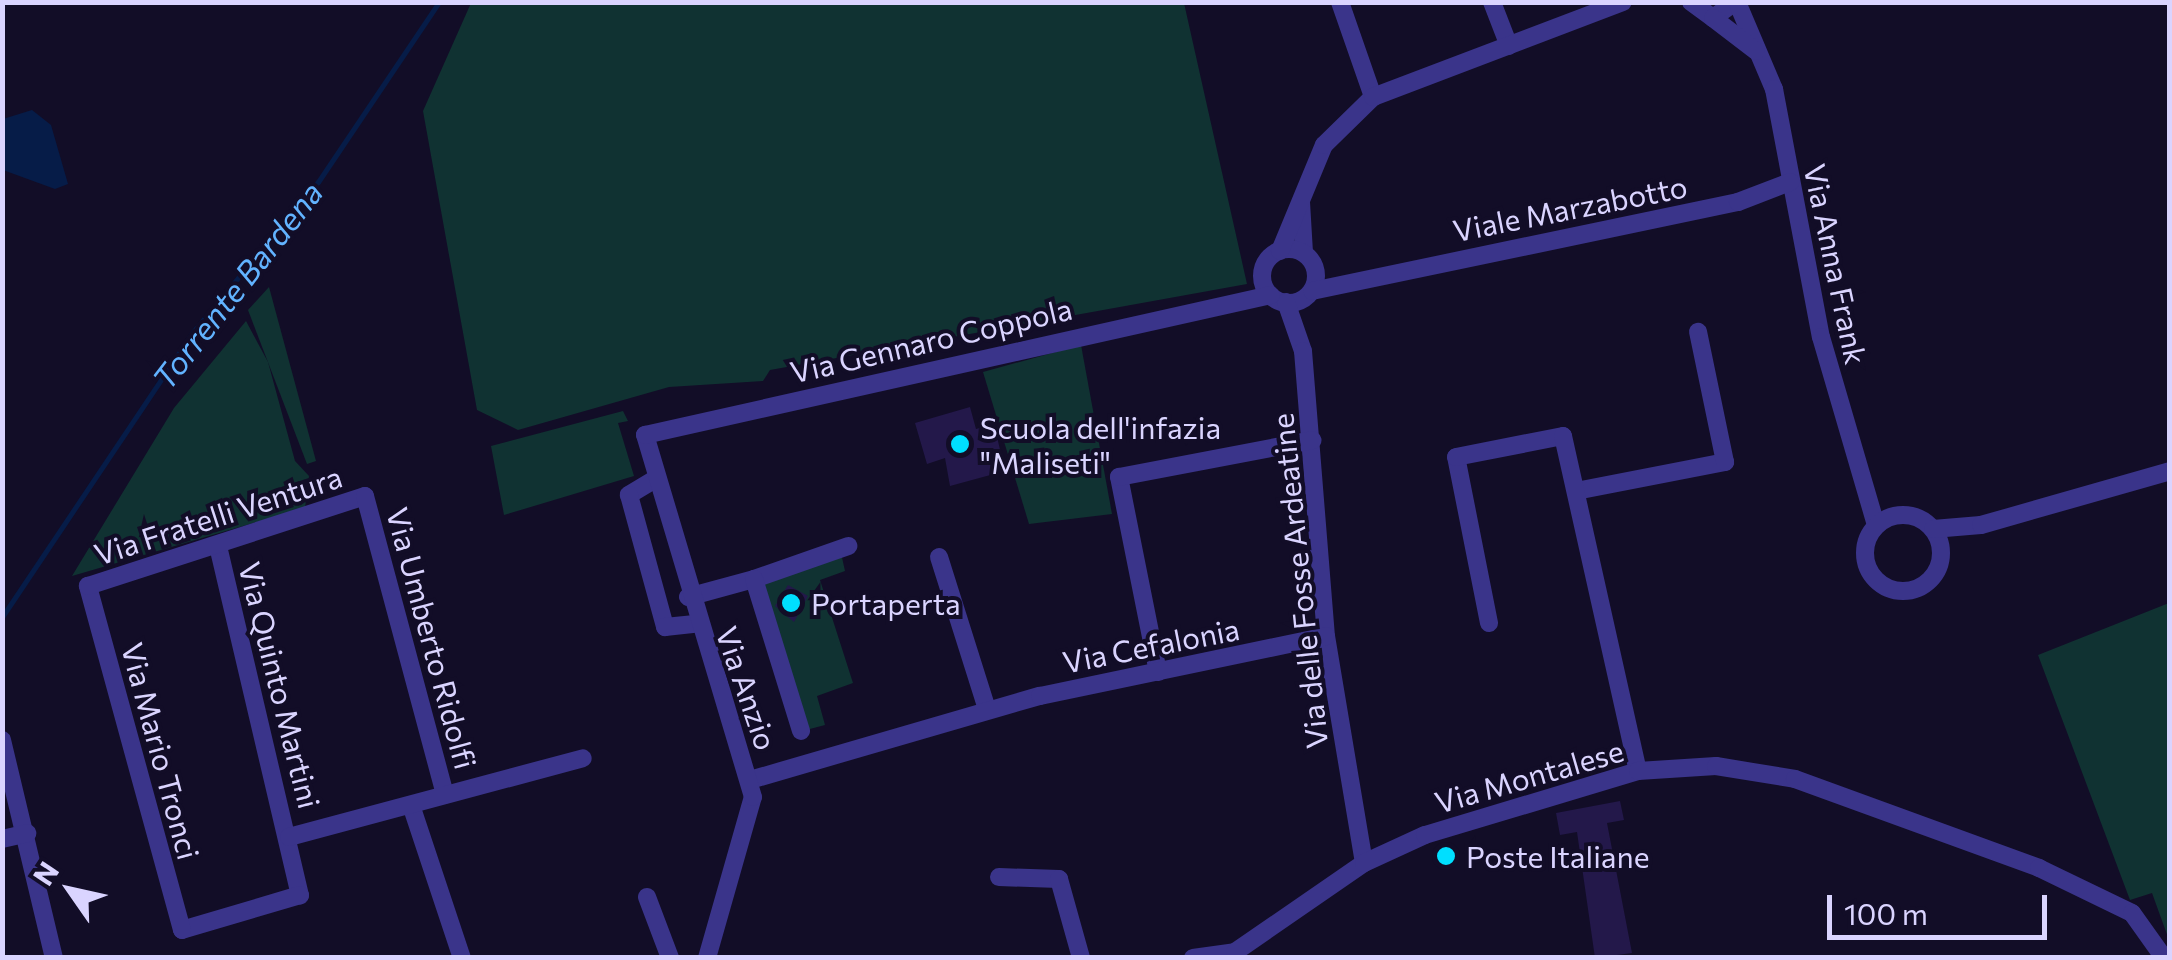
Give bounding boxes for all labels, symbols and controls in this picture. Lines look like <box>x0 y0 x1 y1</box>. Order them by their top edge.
street label: Via Anna Frank <box>1797 161 1875 367</box>
street label: Viale Marzabotto <box>1450 168 1690 248</box>
water label: Torrente Bardena <box>144 173 330 397</box>
street label: Via Gennaro Coppola <box>787 290 1075 390</box>
place label: Scuola dell'infazia "Maliseti" <box>980 409 1221 480</box>
street label: Via delle Fosse Ardeatine <box>1263 412 1335 750</box>
marker: Scuola dell'infazia "Maliseti" <box>949 433 971 455</box>
street label: Via Fratelli Ventura <box>90 458 346 572</box>
street label: Via Umberto Ridolfi <box>380 503 484 773</box>
street label: Via Quinto Martini <box>232 558 328 812</box>
place label: Portaperta <box>811 585 961 621</box>
marker: Portaperta <box>780 592 802 614</box>
street label: Via Cefalonia <box>1060 610 1242 680</box>
street label: Via Anzio <box>709 622 785 754</box>
street label: Via Mario Tronci <box>115 639 207 863</box>
street label: Via Montalese <box>1431 732 1627 820</box>
place label: Poste Italiane <box>1466 838 1650 874</box>
north arrow <box>20 840 120 940</box>
marker: Poste Italiane <box>1435 845 1457 867</box>
text: N <box>25 855 65 891</box>
scale bar <box>1832 875 2052 937</box>
text: 100 m <box>1844 894 1928 931</box>

